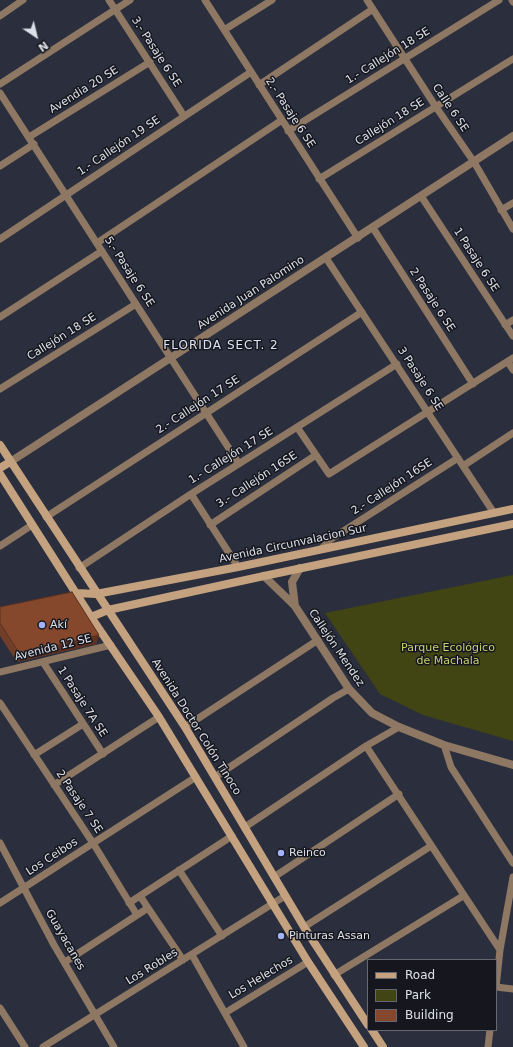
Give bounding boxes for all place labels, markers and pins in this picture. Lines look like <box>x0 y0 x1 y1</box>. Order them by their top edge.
place label: Akí <box>50 618 67 632</box>
marker: Akí <box>37 620 47 630</box>
place label: Reinco <box>289 846 326 860</box>
marker: Reinco <box>276 848 286 858</box>
place label: Pinturas Assan <box>289 929 370 943</box>
marker: Pinturas Assan <box>276 931 286 941</box>

